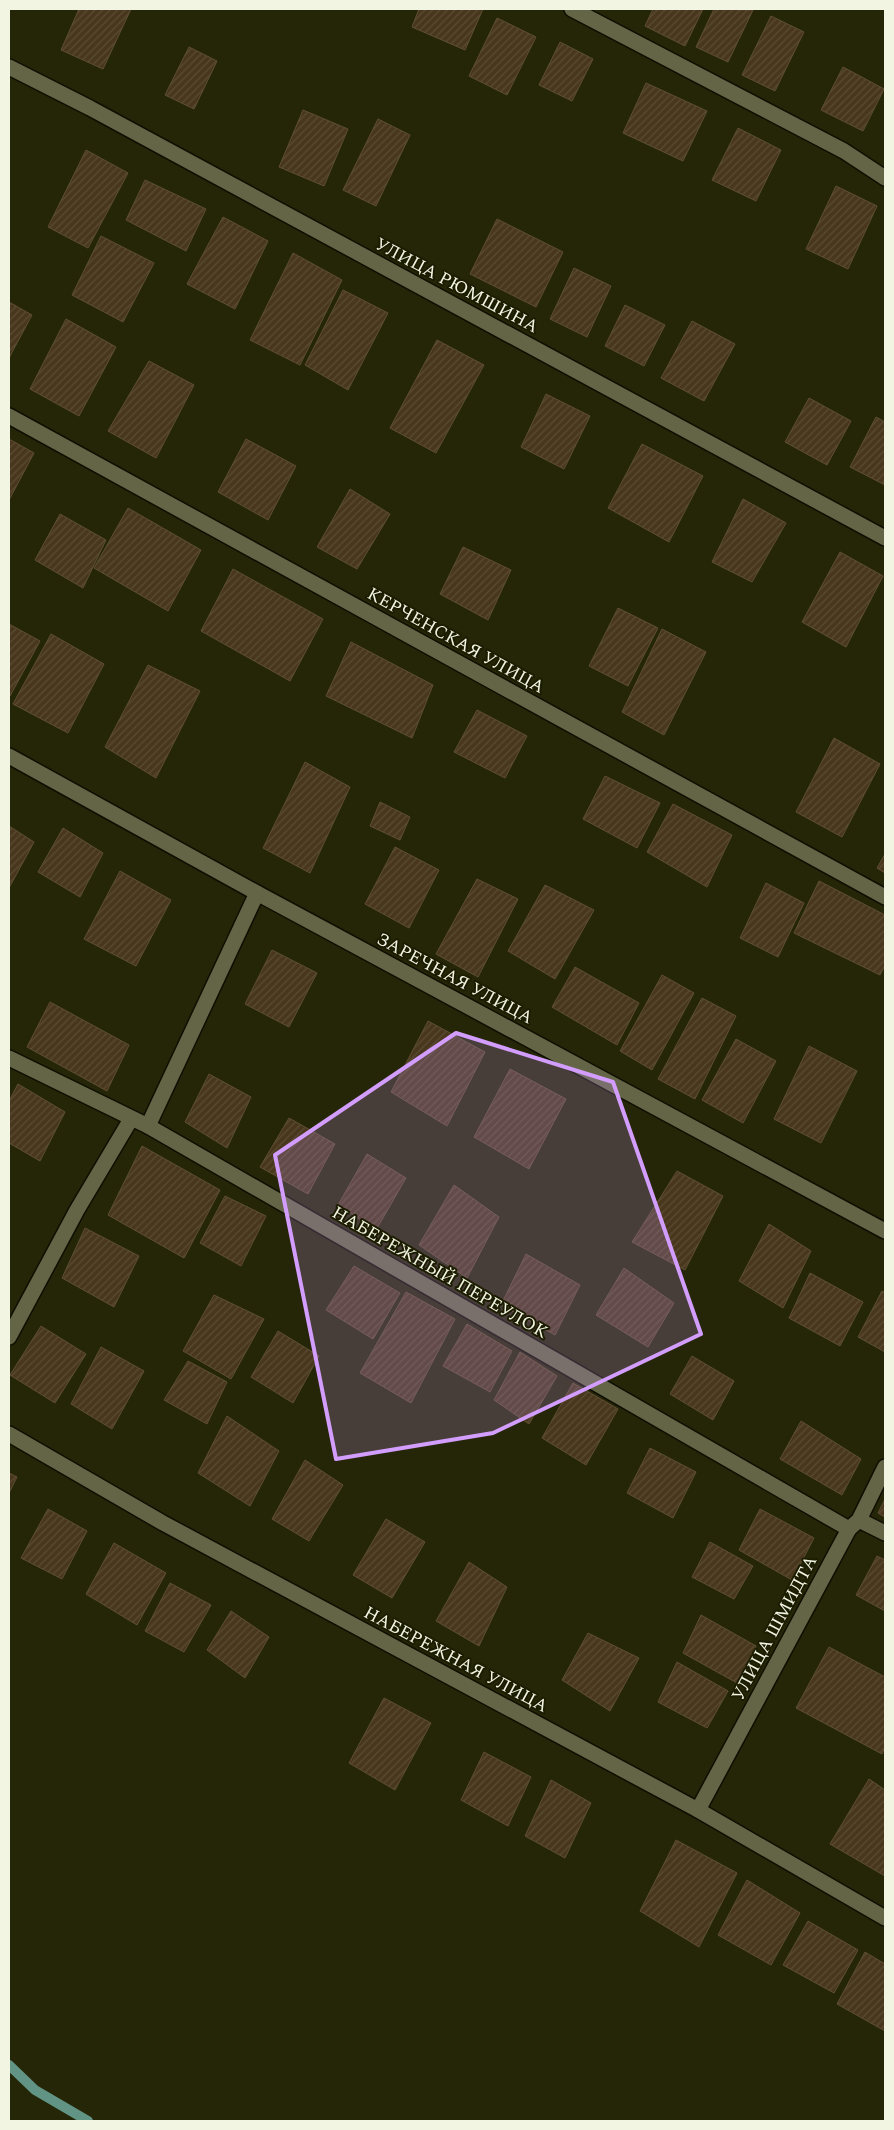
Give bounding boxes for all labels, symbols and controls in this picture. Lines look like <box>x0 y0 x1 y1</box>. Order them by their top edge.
street label: УЛИЦА РЮМШИНА <box>370 231 543 340</box>
street label: КЕРЧЕНСКАЯ УЛИЦА <box>362 580 549 701</box>
street label: ЗАРЕЧНАЯ УЛИЦА <box>372 926 538 1031</box>
street label: НАБЕРЕЖНЫЙ ПЕРЕУЛОК <box>327 1199 553 1346</box>
street label: УЛИЦА ШМИДТА <box>725 1551 824 1706</box>
street label: НАБЕРЕЖНАЯ УЛИЦА <box>359 1599 553 1720</box>

